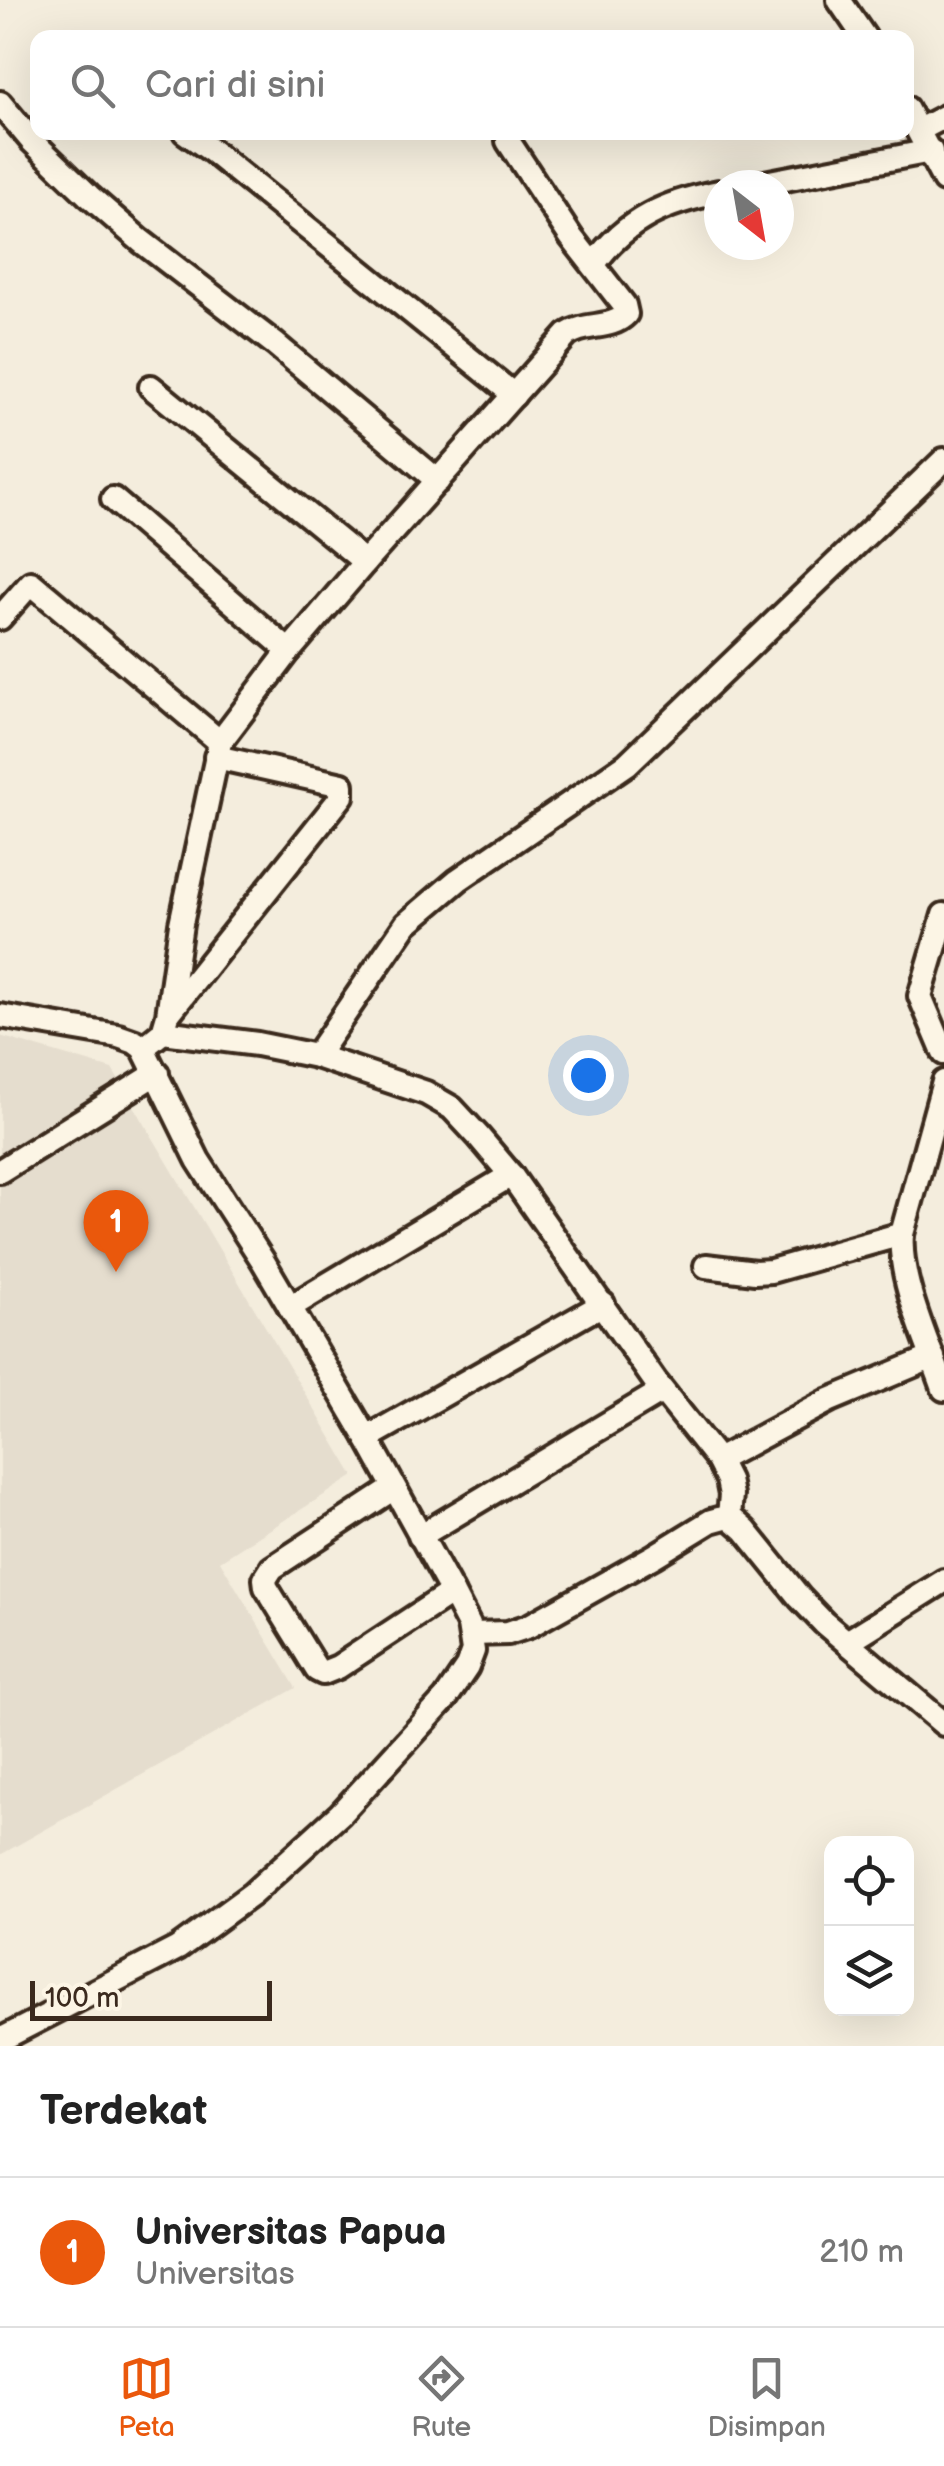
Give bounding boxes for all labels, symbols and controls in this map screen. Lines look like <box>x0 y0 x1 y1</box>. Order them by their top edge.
search box <box>30 30 914 140</box>
icon: search <box>65 58 120 113</box>
text: Cari di sini <box>145 63 325 108</box>
north arrow <box>704 170 794 260</box>
your location <box>563 1050 614 1101</box>
pin: 1 <box>84 1190 148 1272</box>
map controls <box>824 1836 914 2016</box>
button: locate <box>824 1836 914 1926</box>
button: layers <box>824 1926 914 2016</box>
scale bar <box>30 1976 272 2020</box>
text: 100 m <box>45 1982 119 2015</box>
text: Terdekat <box>40 2086 207 2137</box>
text: Universitas Papua <box>135 2210 447 2255</box>
text: 1 <box>66 2233 79 2272</box>
text: 210 m <box>819 2233 904 2272</box>
text: Universitas <box>135 2255 295 2294</box>
tab: Peta <box>118 2351 175 2444</box>
tab: Rute <box>411 2351 471 2444</box>
tab: Disimpan <box>707 2351 826 2444</box>

